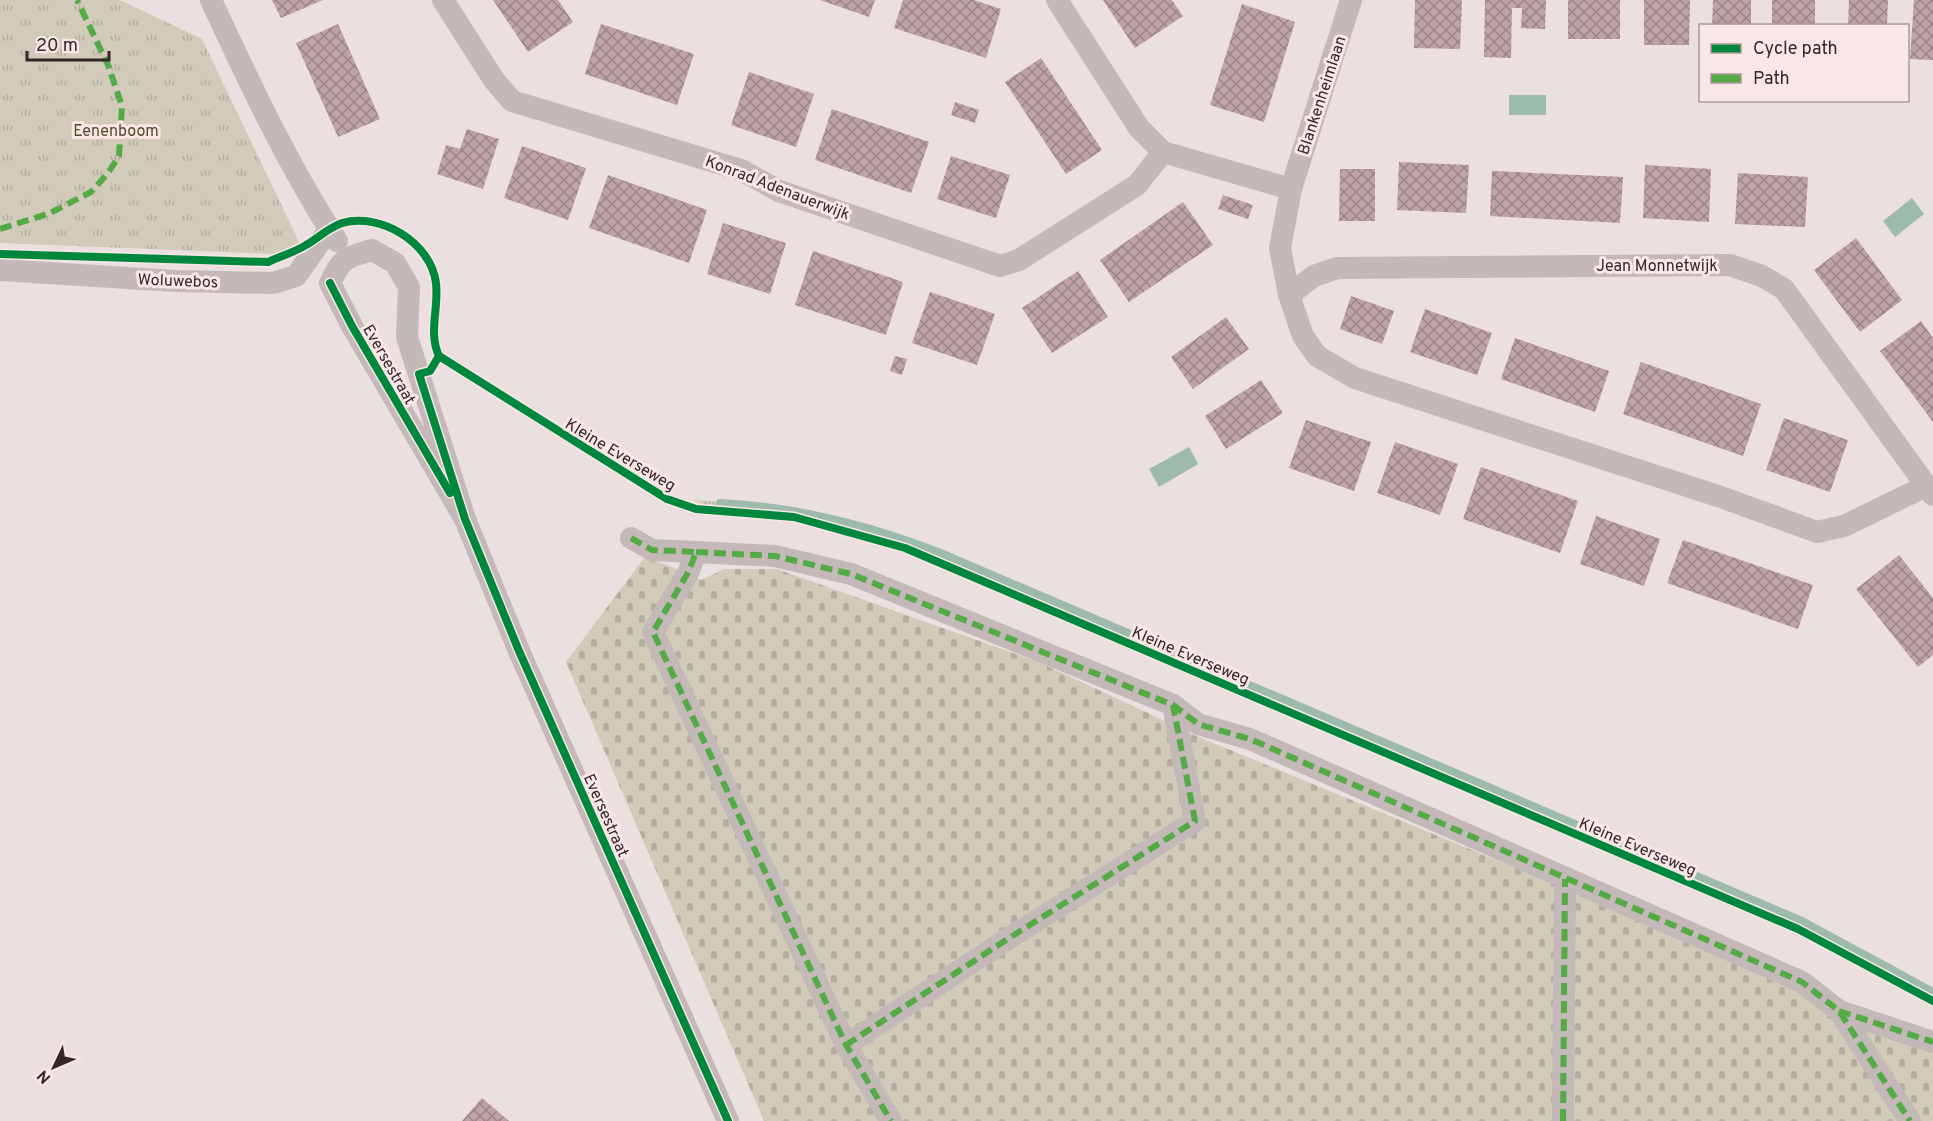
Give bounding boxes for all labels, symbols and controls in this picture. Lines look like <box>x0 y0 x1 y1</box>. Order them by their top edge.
scale bar <box>27 24 110 62</box>
legend <box>1699 24 1909 102</box>
street label: Blankenheimlaan <box>1294 34 1352 158</box>
text: 20 m <box>36 35 78 58</box>
text: Cycle path <box>1753 38 1838 61</box>
text: Path <box>1753 68 1790 91</box>
park label: Eenenboom <box>73 122 159 142</box>
street label: Konrad Adenauerwijk <box>702 152 852 226</box>
street label: Jean Monnetwijk <box>1596 257 1718 277</box>
street label: Woluwebos <box>137 271 219 293</box>
street label: Eversestraat <box>357 322 419 408</box>
street label: Kleine Everseweg <box>561 415 679 497</box>
street label: Kleine Everseweg <box>1128 623 1252 691</box>
street label: Eversestraat <box>578 771 632 860</box>
street label: Kleine Everseweg <box>1575 814 1699 882</box>
north arrow <box>24 1037 84 1097</box>
text: N <box>33 1065 56 1087</box>

